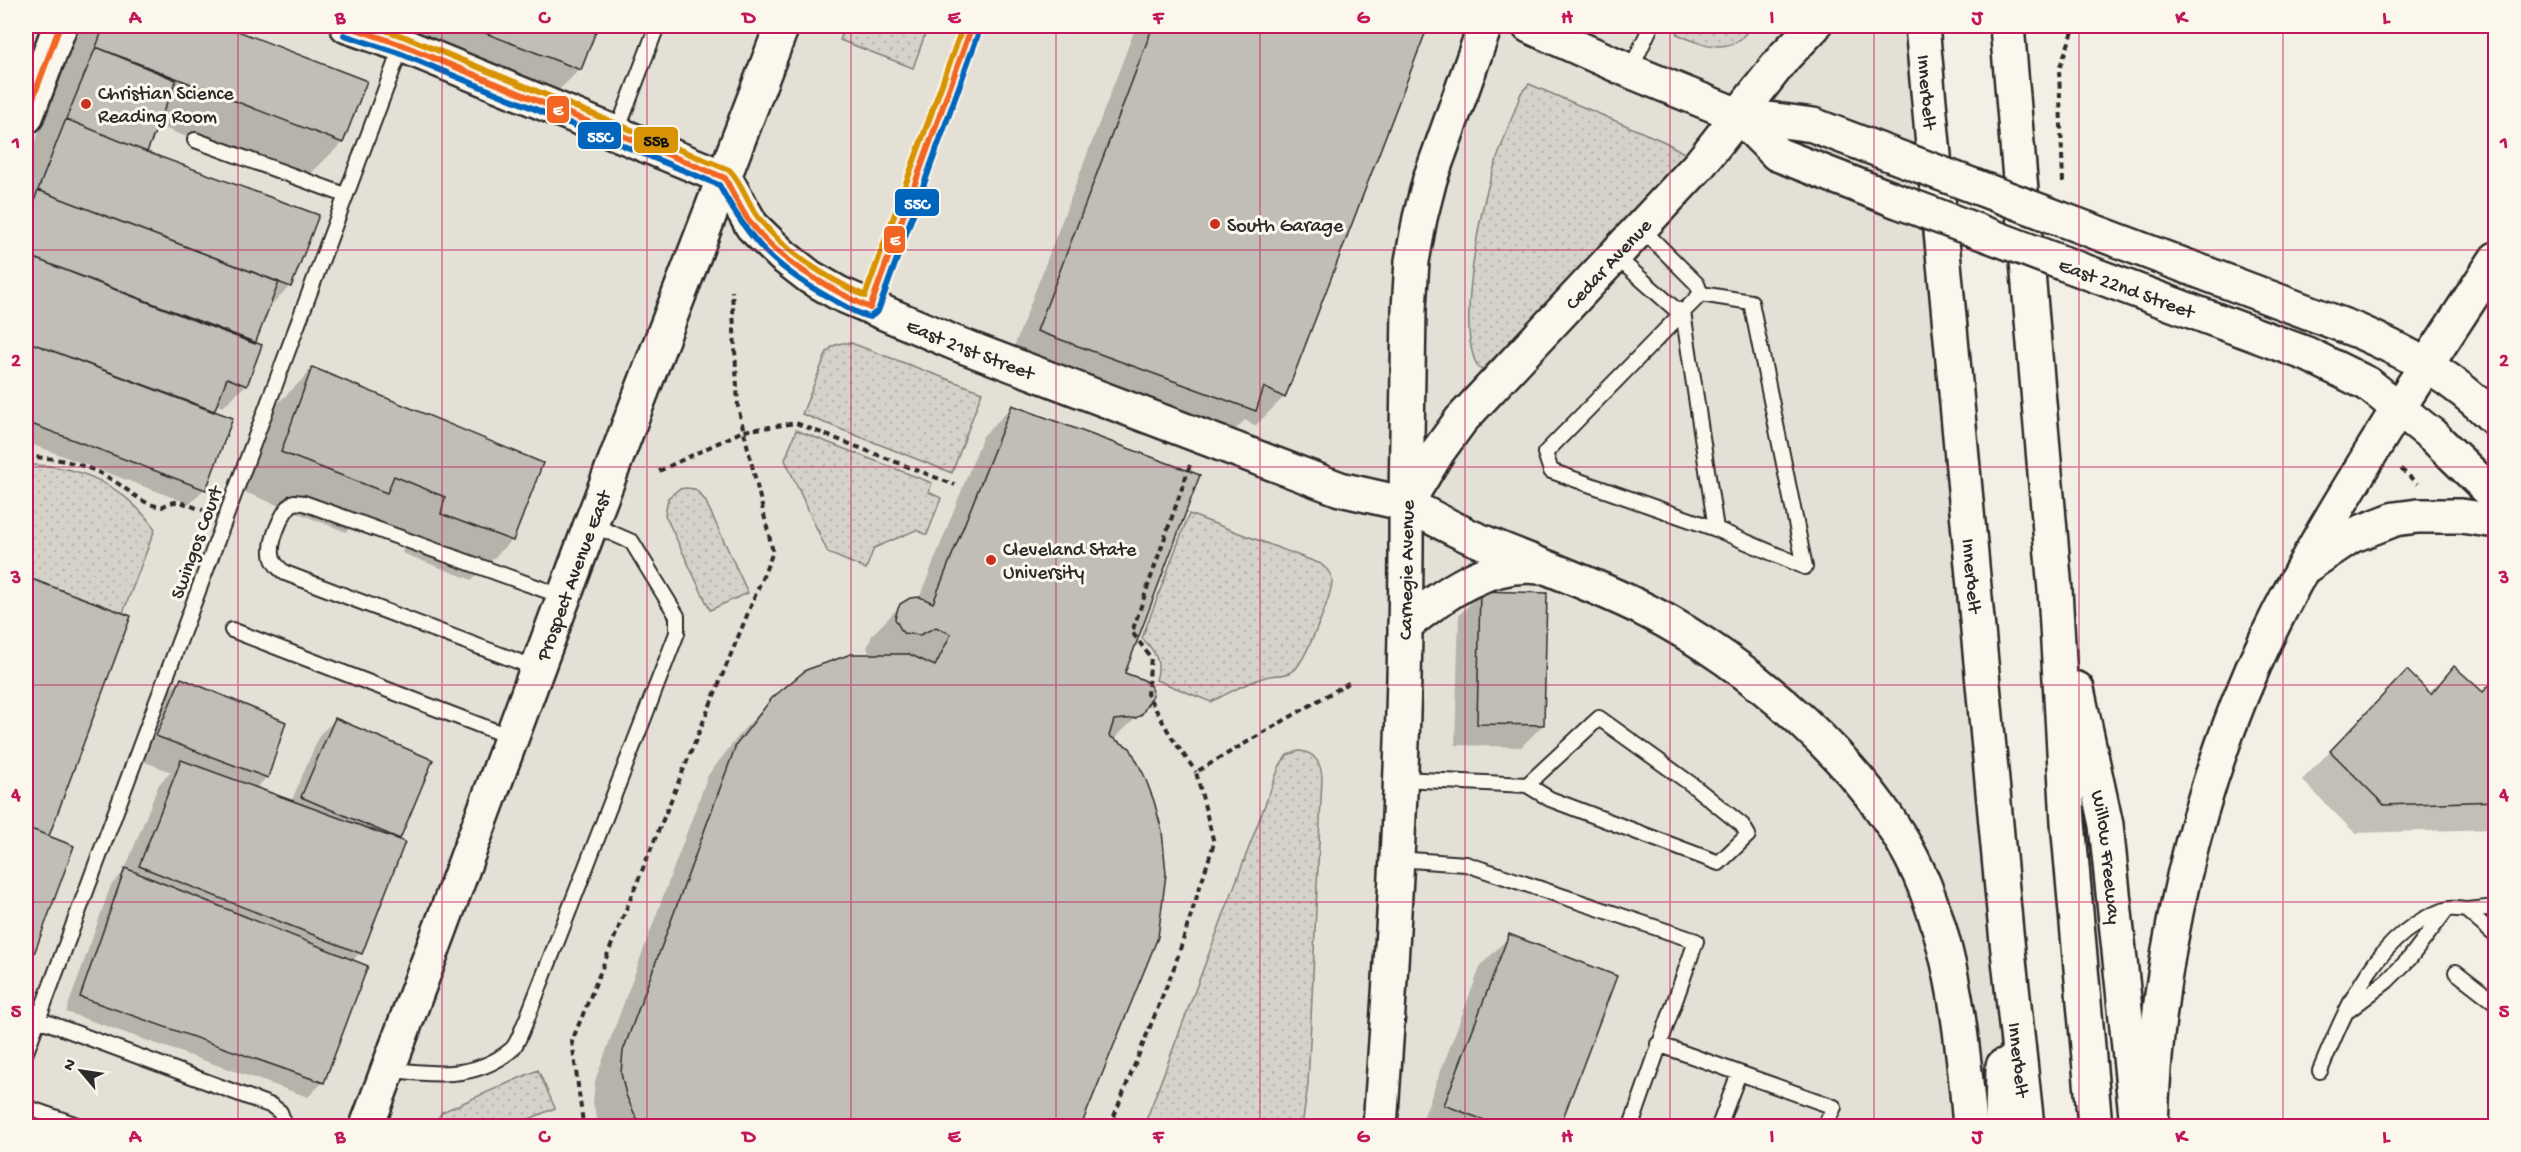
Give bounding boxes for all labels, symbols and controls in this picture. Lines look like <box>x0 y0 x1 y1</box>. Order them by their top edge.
text: A <box>128 8 143 31</box>
text: B <box>334 8 346 31</box>
text: C <box>538 8 552 31</box>
text: D <box>740 8 756 31</box>
text: E <box>948 8 962 31</box>
text: F <box>1152 8 1165 31</box>
text: G <box>1357 8 1371 31</box>
text: H <box>1561 8 1573 31</box>
text: I <box>1770 8 1775 31</box>
text: J <box>1971 8 1984 31</box>
text: K <box>2174 8 2189 31</box>
text: L <box>2382 8 2391 31</box>
street label: Innerbelt <box>1910 54 1940 132</box>
place label: Christian Science Reading Room <box>98 84 234 130</box>
line badge: E <box>546 95 570 124</box>
marker: Christian Science Reading Room <box>79 97 93 111</box>
text: E <box>553 103 564 122</box>
line badge: 55C <box>577 121 622 150</box>
line badge: 55B <box>633 126 679 154</box>
text: 55C <box>587 130 614 149</box>
text: 1 <box>11 133 20 156</box>
text: 1 <box>2499 133 2508 156</box>
text: 55B <box>643 134 669 153</box>
line badge: 55C <box>894 188 940 217</box>
text: 55C <box>904 197 931 216</box>
street label: Cedar Avenue <box>1562 215 1658 316</box>
place label: South Garage <box>1227 216 1344 239</box>
marker: South Garage <box>1208 217 1222 231</box>
line badge: E <box>883 225 906 254</box>
text: E <box>890 233 901 252</box>
street label: East 22nd Street <box>2055 255 2199 326</box>
street label: East 21st Street <box>902 316 1038 388</box>
text: 2 <box>11 351 21 374</box>
text: 2 <box>2499 351 2509 374</box>
street label: Swingos Court <box>167 482 230 603</box>
street label: Prospect Avenue East <box>533 486 618 665</box>
street label: Carnegie Avenue <box>1396 499 1421 640</box>
street label: Innerbelt <box>1955 538 1985 616</box>
place label: Cleveland State University <box>1003 540 1137 586</box>
marker: Cleveland State University <box>984 553 998 567</box>
text: 3 <box>10 568 21 591</box>
text: 3 <box>2498 568 2509 591</box>
text: 4 <box>10 785 21 808</box>
text: 4 <box>2498 785 2509 808</box>
street label: Willow Freeway <box>2084 788 2124 926</box>
text: 5 <box>11 1002 22 1025</box>
text: 5 <box>2499 1002 2510 1025</box>
street label: Innerbelt <box>2001 1021 2032 1100</box>
north arrow <box>51 1041 111 1101</box>
text: N <box>60 1056 82 1075</box>
text: A <box>128 1127 143 1150</box>
text: B <box>334 1127 346 1150</box>
text: C <box>538 1127 552 1150</box>
text: D <box>740 1127 756 1150</box>
text: E <box>948 1127 962 1150</box>
text: F <box>1152 1127 1165 1150</box>
text: G <box>1357 1127 1371 1150</box>
text: H <box>1561 1127 1573 1150</box>
text: I <box>1770 1127 1775 1150</box>
text: J <box>1971 1127 1984 1150</box>
text: K <box>2174 1127 2189 1150</box>
text: L <box>2382 1127 2391 1150</box>

